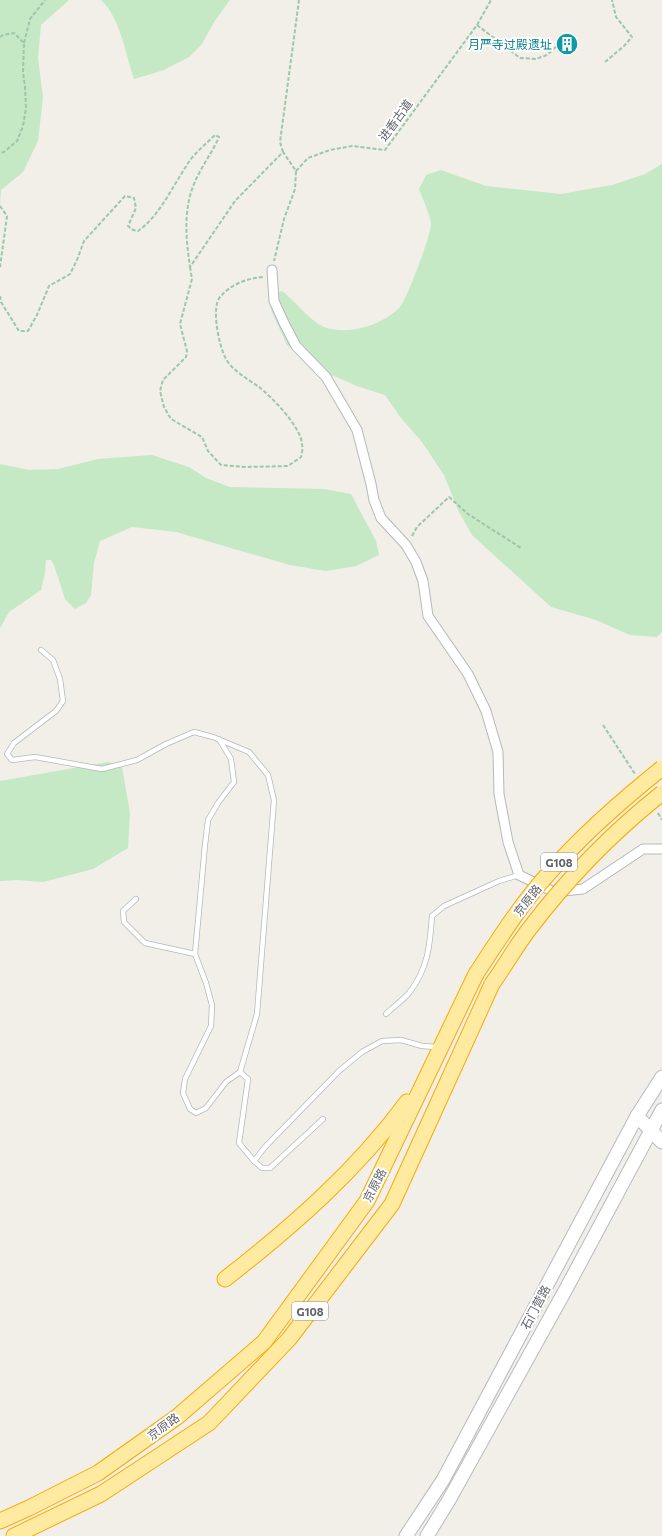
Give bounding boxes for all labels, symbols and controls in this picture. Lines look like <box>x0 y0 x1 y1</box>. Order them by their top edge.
building icon: 月严寺过殿遗址 <box>554 31 580 57</box>
place label: 月严寺过殿遗址 <box>468 37 552 51</box>
street label: 进香古道 <box>375 96 415 144</box>
road number: G108 <box>541 853 577 871</box>
street label: 京原路 <box>510 882 544 918</box>
street label: 京原路 <box>360 1166 388 1204</box>
street label: 石门营路 <box>518 1283 552 1331</box>
road number: G108 <box>292 1302 328 1320</box>
street label: 京原路 <box>144 1410 182 1442</box>

